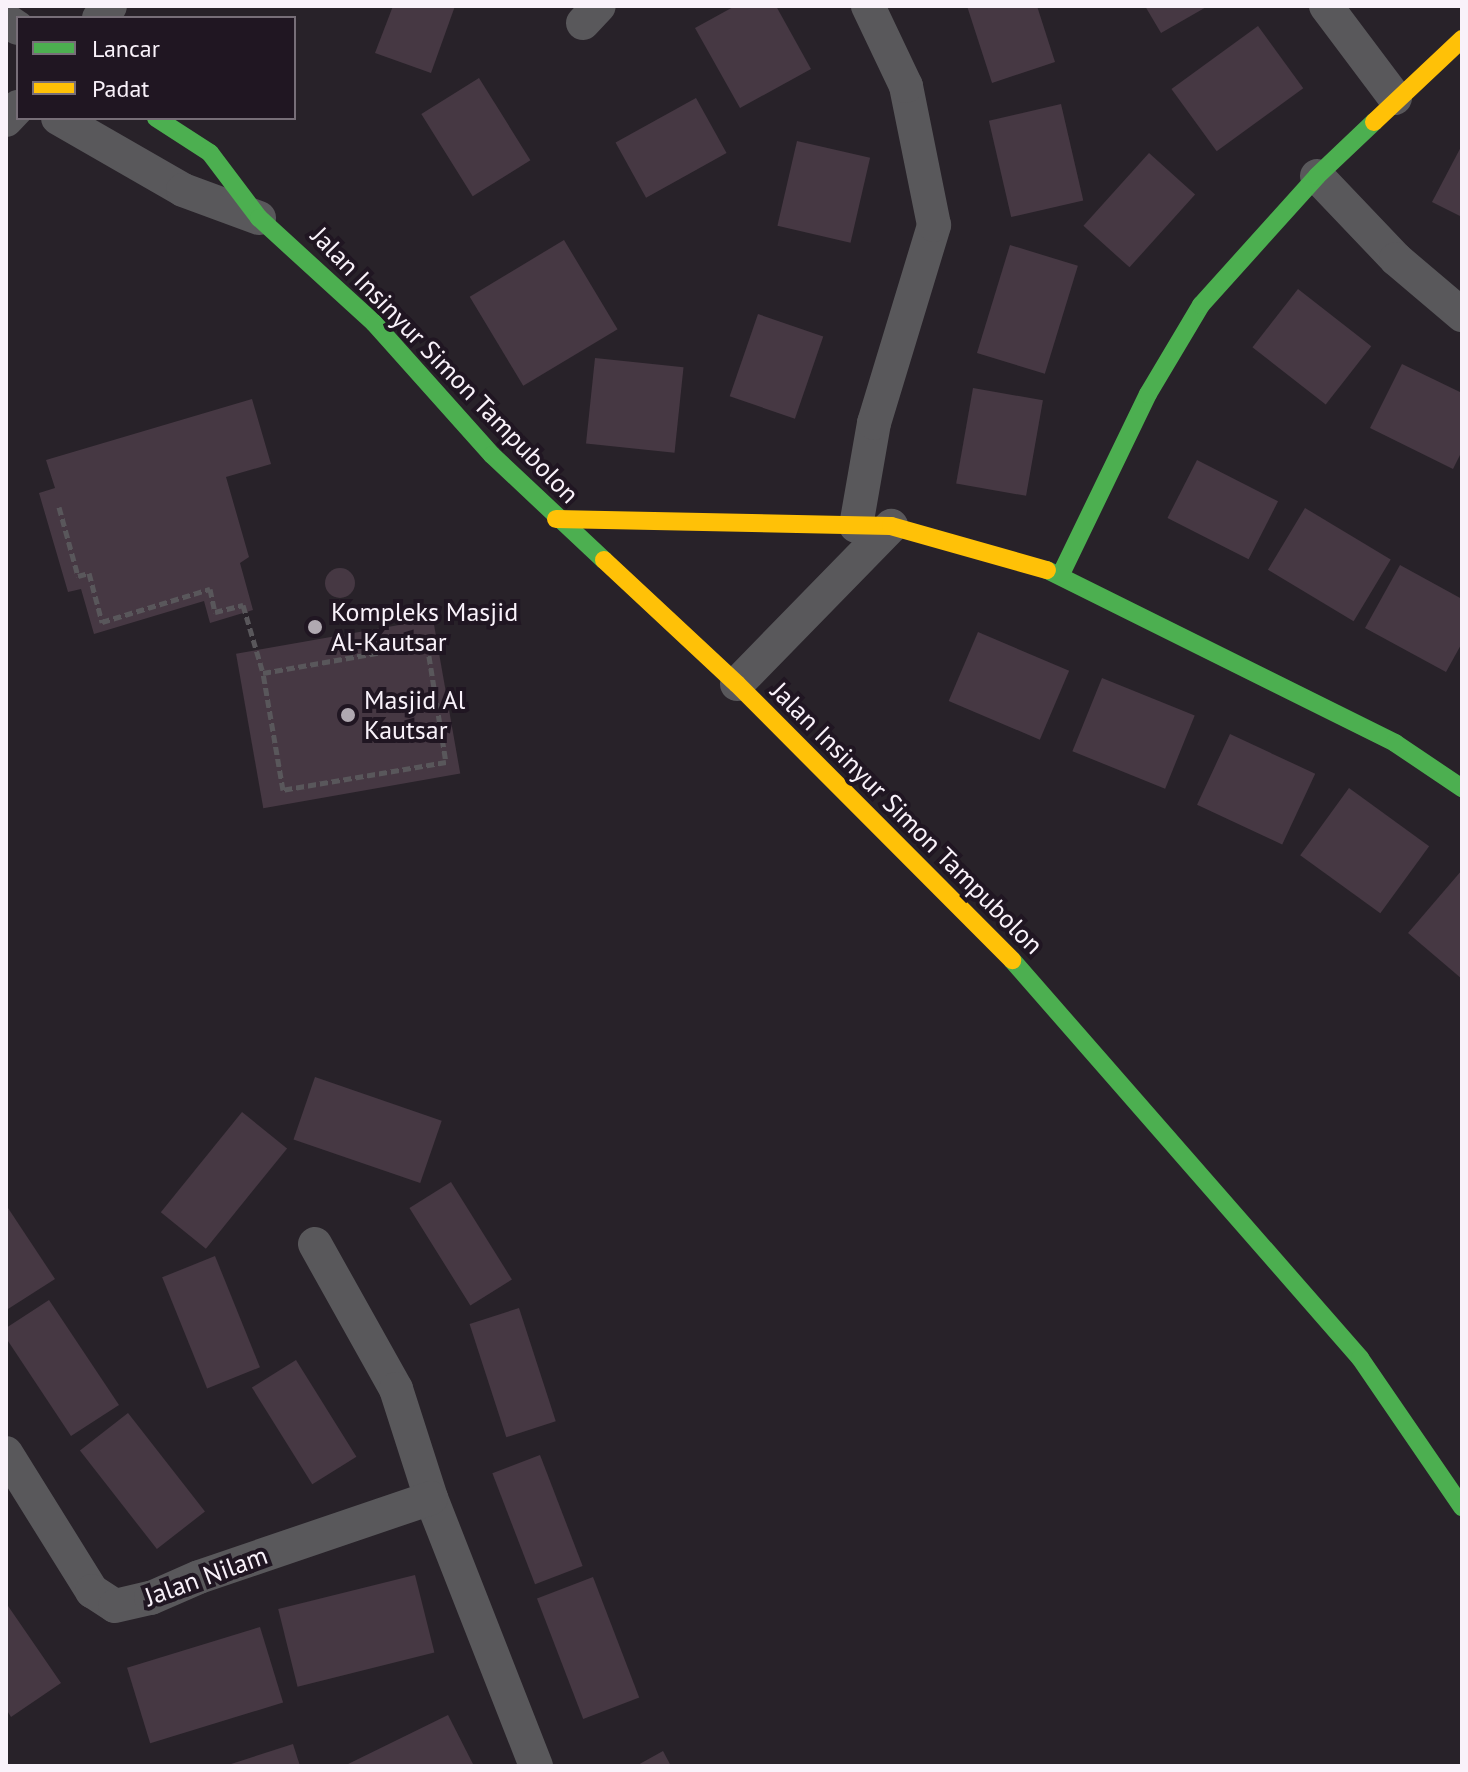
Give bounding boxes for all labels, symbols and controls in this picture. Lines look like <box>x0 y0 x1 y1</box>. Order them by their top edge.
legend <box>16 16 296 120</box>
text: Lancar <box>92 33 160 64</box>
text: Padat <box>92 73 149 104</box>
street label: Jalan Insinyur Simon Tampubolon <box>304 220 586 510</box>
place label: Kompleks Masjid Al-Kautsar <box>331 596 518 658</box>
marker: Kompleks Masjid Al-Kautsar <box>306 618 324 636</box>
street label: Jalan Insinyur Simon Tampubolon <box>764 675 1050 961</box>
place label: Masjid Al Kautsar <box>364 684 466 746</box>
marker: Masjid Al Kautsar <box>339 706 357 724</box>
street label: Jalan Nilam <box>140 1539 272 1613</box>

